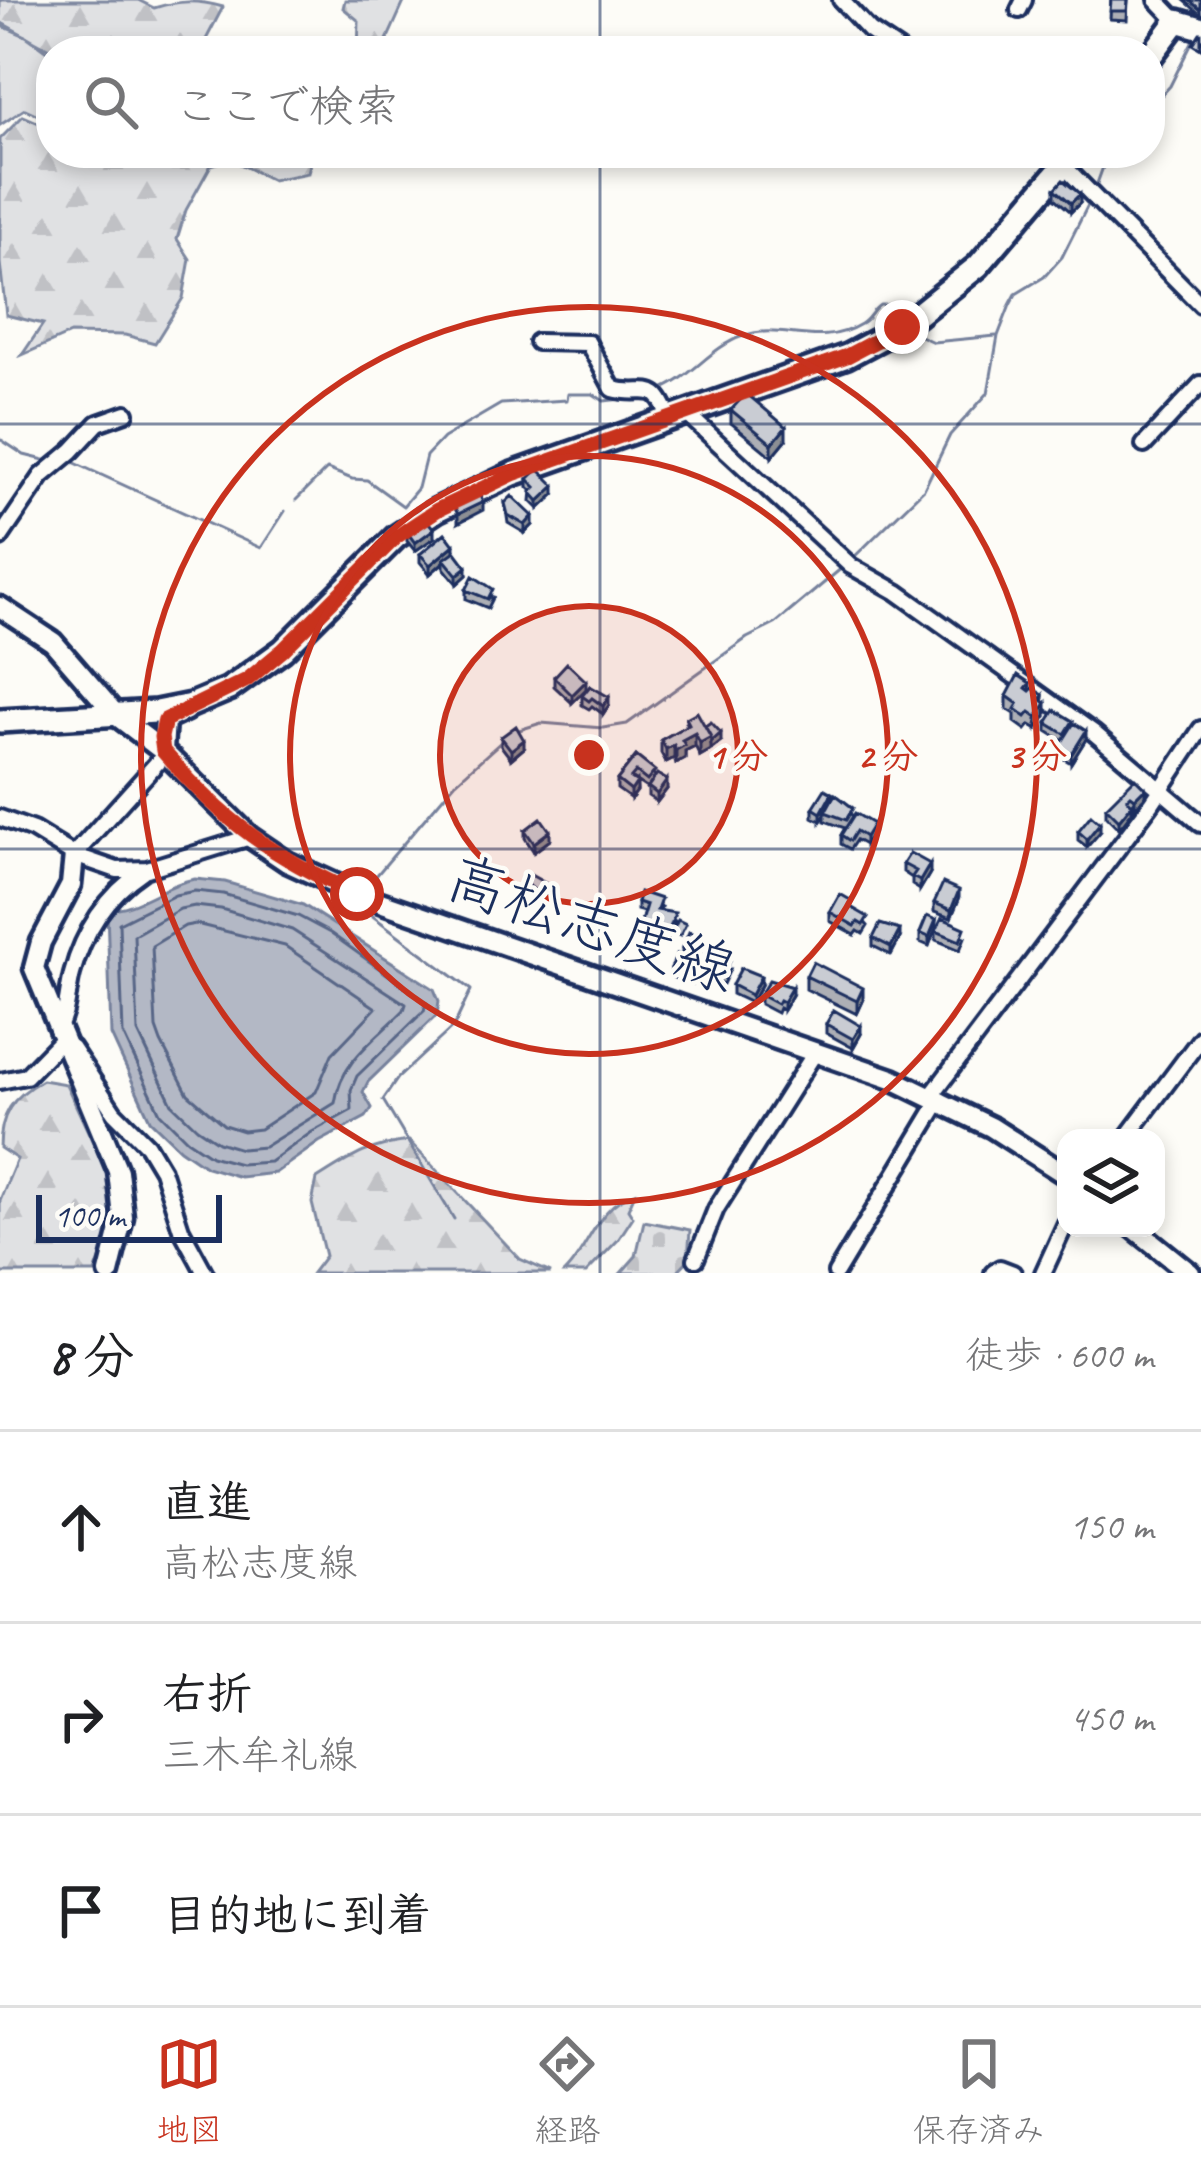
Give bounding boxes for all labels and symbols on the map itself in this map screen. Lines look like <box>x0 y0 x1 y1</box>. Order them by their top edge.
route end <box>875 300 929 354</box>
text: 1 分 <box>708 733 768 779</box>
text: 2 分 <box>858 733 918 779</box>
text: 3 分 <box>1007 733 1067 779</box>
centre of rings <box>568 734 610 776</box>
street label: 高松志度線 <box>437 839 746 1009</box>
route start <box>330 867 384 921</box>
scale bar <box>36 1189 222 1242</box>

